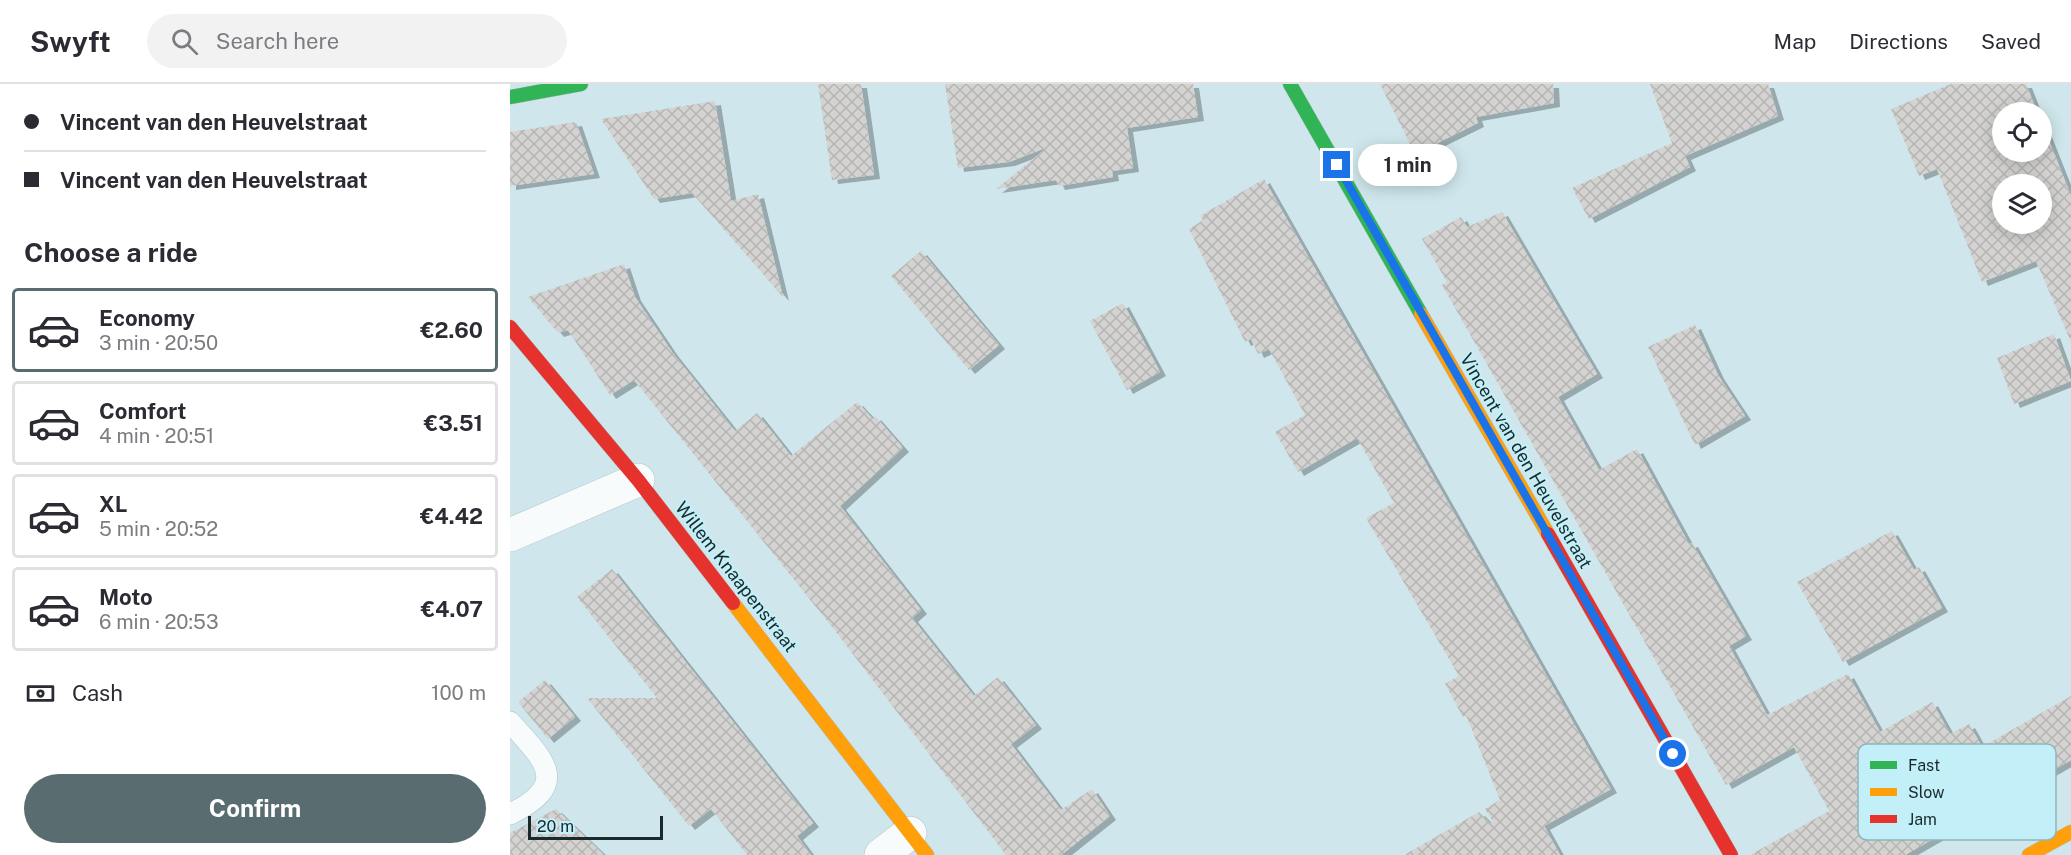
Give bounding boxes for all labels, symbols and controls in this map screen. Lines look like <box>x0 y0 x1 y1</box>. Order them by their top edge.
search box <box>147 14 567 68</box>
text: Swyft <box>30 25 111 58</box>
icon: search <box>168 25 201 58</box>
text: Search here <box>216 28 339 54</box>
text: Map <box>1774 29 1816 54</box>
text: Directions <box>1849 29 1948 54</box>
text: Saved <box>1981 29 2041 54</box>
map controls <box>1992 102 2052 234</box>
button: locate <box>1992 102 2052 162</box>
text: Vincent van den Heuvelstraat <box>60 109 368 135</box>
callout: 1 min <box>1358 144 1457 186</box>
route end <box>1323 151 1350 178</box>
text: 1 min <box>1383 153 1432 177</box>
text: Vincent van den Heuvelstraat <box>60 167 368 193</box>
button: layers <box>1992 174 2052 234</box>
text: Choose a ride <box>24 236 198 268</box>
icon: car <box>27 303 81 357</box>
text: Economy <box>99 305 195 331</box>
text: €2.60 <box>420 317 483 343</box>
text: 3 min · 20:50 <box>99 331 218 355</box>
street label: Vincent van den Heuvelstraat <box>1456 349 1597 572</box>
icon: car <box>27 396 81 450</box>
text: Comfort <box>99 398 186 424</box>
text: €3.51 <box>424 410 483 436</box>
text: 4 min · 20:51 <box>99 424 214 448</box>
icon: car <box>27 489 81 543</box>
text: XL <box>99 491 127 517</box>
street label: Willem Knaapenstraat <box>671 497 802 656</box>
text: €4.42 <box>420 503 483 529</box>
text: 5 min · 20:52 <box>99 517 218 541</box>
icon: car <box>27 582 81 636</box>
text: Moto <box>99 584 153 610</box>
text: €4.07 <box>421 596 483 622</box>
text: 6 min · 20:53 <box>99 610 219 634</box>
icon: cash <box>24 677 57 710</box>
text: Cash <box>72 680 123 706</box>
text: 100 m <box>431 681 486 705</box>
route start <box>1659 740 1686 767</box>
legend <box>1858 744 2056 840</box>
text: Fast <box>1908 756 1940 775</box>
button: Confirm <box>24 774 486 843</box>
text: Slow <box>1908 783 1945 802</box>
text: Jam <box>1908 810 1937 829</box>
scale bar <box>528 813 663 840</box>
text: 20 m <box>537 817 574 836</box>

